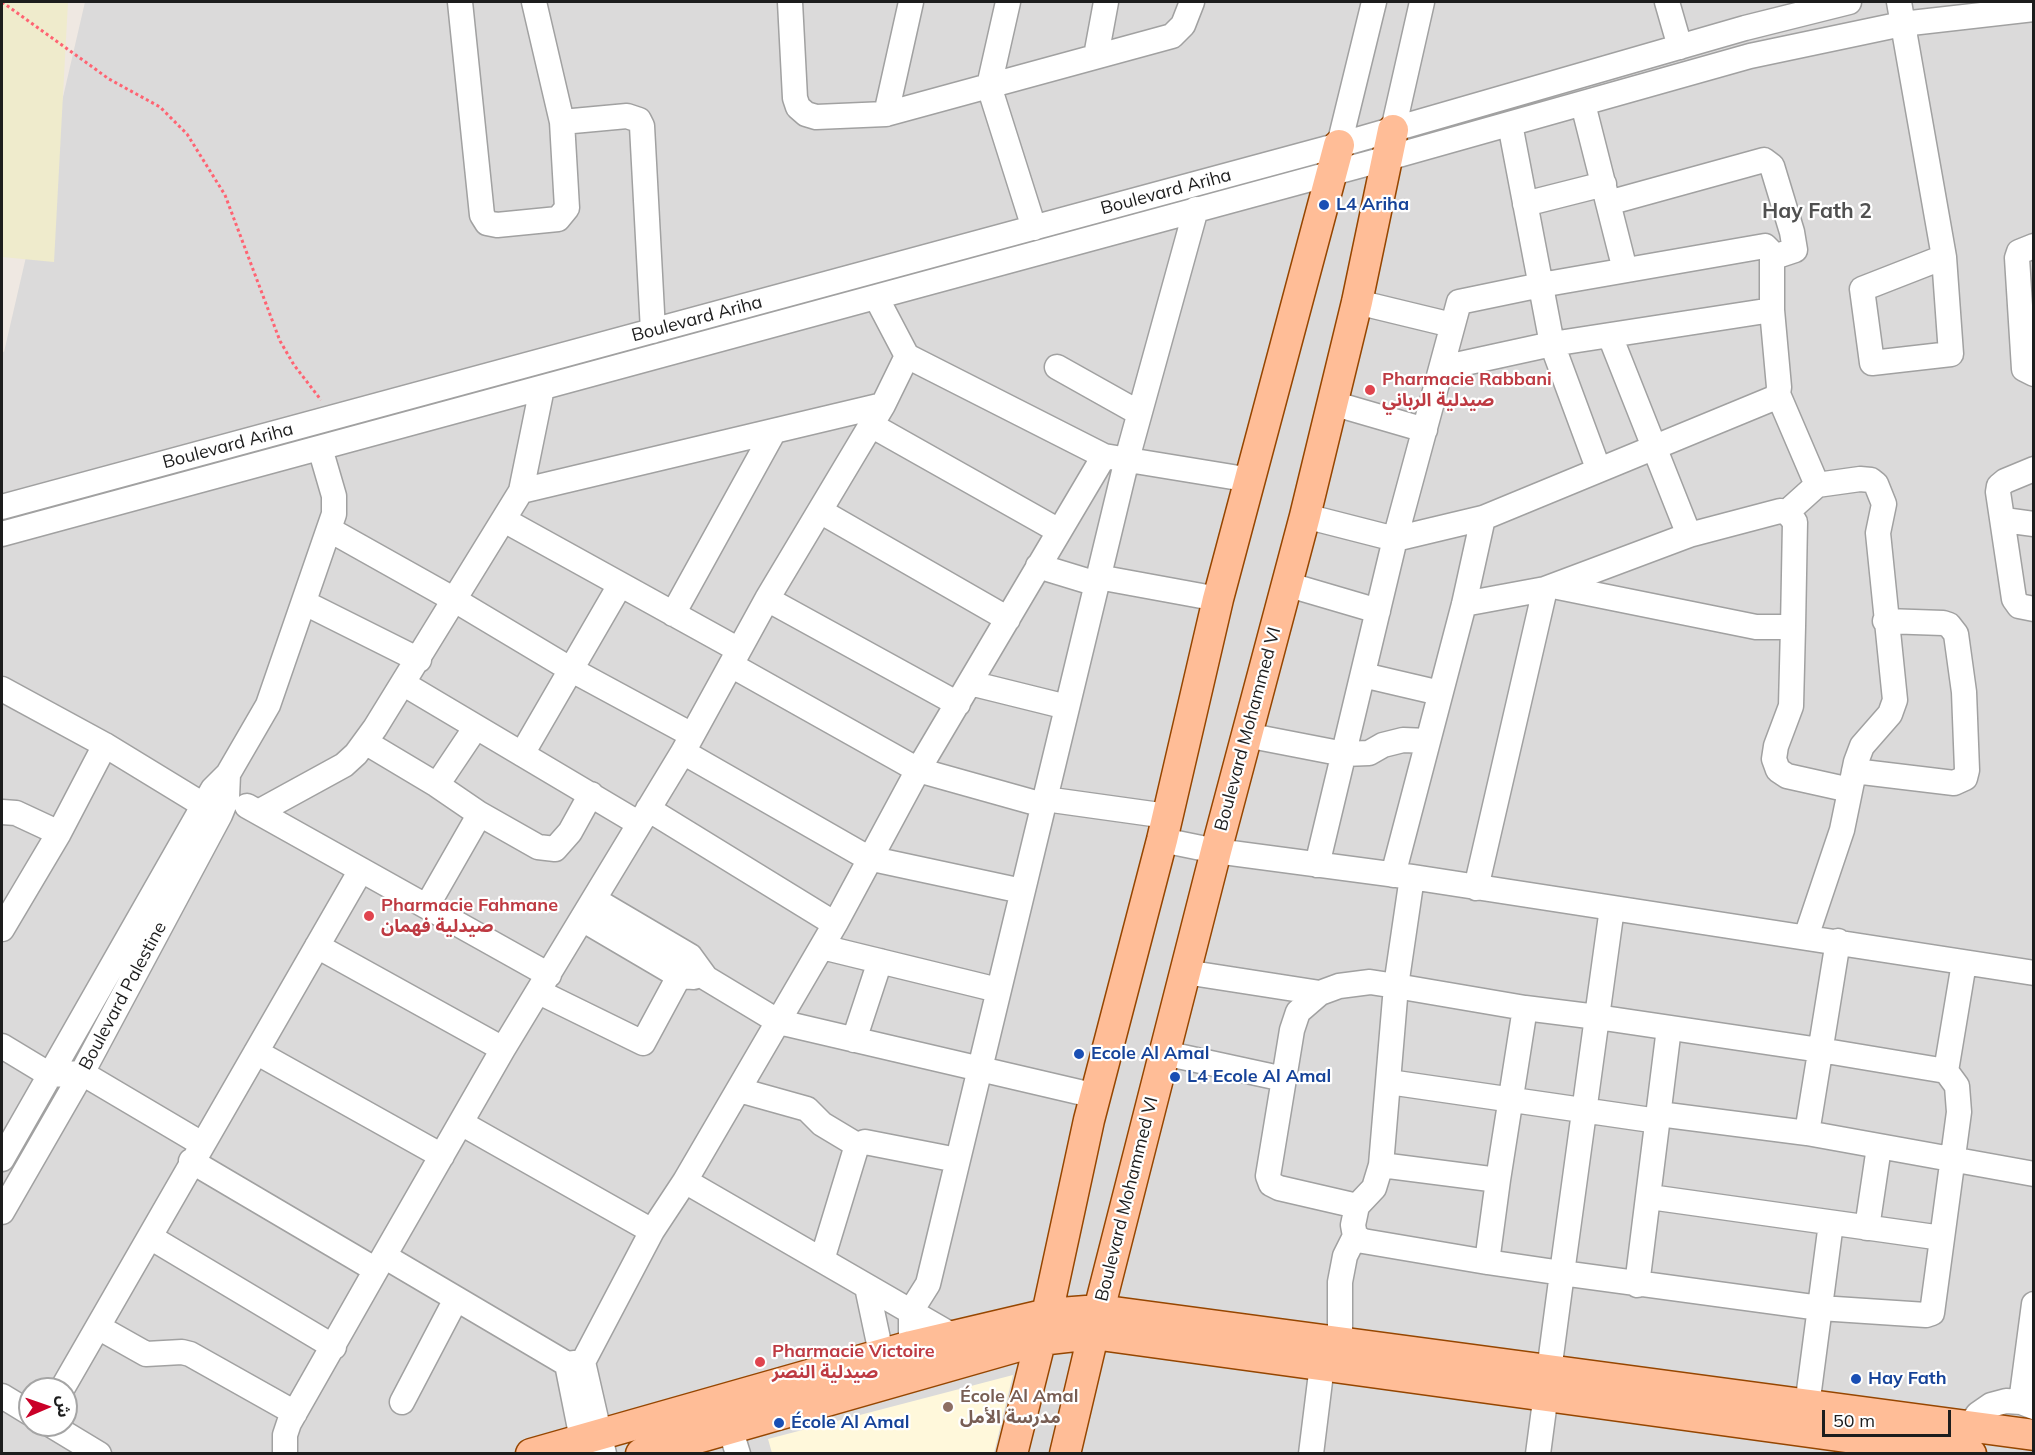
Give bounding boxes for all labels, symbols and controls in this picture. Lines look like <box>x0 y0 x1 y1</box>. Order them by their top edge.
street label: Boulevard Ariha <box>1098 164 1234 220</box>
place label: L4 Ariha <box>1336 194 1409 216</box>
marker: L4 Ariha <box>1317 198 1331 212</box>
district label: Hay Fath 2 <box>1762 199 1872 225</box>
street label: Boulevard Ariha <box>629 291 765 347</box>
place label: Pharmacie Rabbani صيدلية الرباني <box>1382 369 1552 412</box>
marker: Pharmacie Rabbani صيدلية الرباني <box>1363 383 1377 397</box>
street label: Boulevard Ariha <box>160 418 296 474</box>
street label: Boulevard Mohammed VI <box>1210 625 1286 833</box>
place label: Pharmacie Fahmane صيدلية فهمان <box>381 895 558 938</box>
marker: Pharmacie Fahmane صيدلية فهمان <box>362 909 376 923</box>
street label: Boulevard Palestine <box>75 918 171 1074</box>
place label: Ecole Al Amal <box>1091 1043 1209 1065</box>
marker: Ecole Al Amal <box>1072 1047 1086 1061</box>
place label: L4 Ecole Al Amal <box>1187 1066 1331 1088</box>
marker: L4 Ecole Al Amal <box>1168 1070 1182 1084</box>
street label: Boulevard Mohammed VI <box>1091 1094 1163 1304</box>
place label: Pharmacie Victoire صيدلية النصر <box>772 1341 935 1384</box>
marker: Pharmacie Victoire صيدلية النصر <box>753 1355 767 1369</box>
place label: Hay Fath <box>1868 1368 1946 1390</box>
marker: Hay Fath <box>1849 1372 1863 1386</box>
north arrow <box>18 1377 78 1437</box>
place label: École Al Amal مدرسة الأمل <box>960 1386 1078 1428</box>
text: ش <box>54 1395 74 1418</box>
scale bar <box>1825 1398 1954 1436</box>
marker: École Al Amal مدرسة الأمل <box>941 1400 955 1414</box>
text: 50 m <box>1833 1409 1875 1432</box>
place label: École Al Amal <box>791 1412 909 1434</box>
marker: École Al Amal <box>772 1416 786 1430</box>

